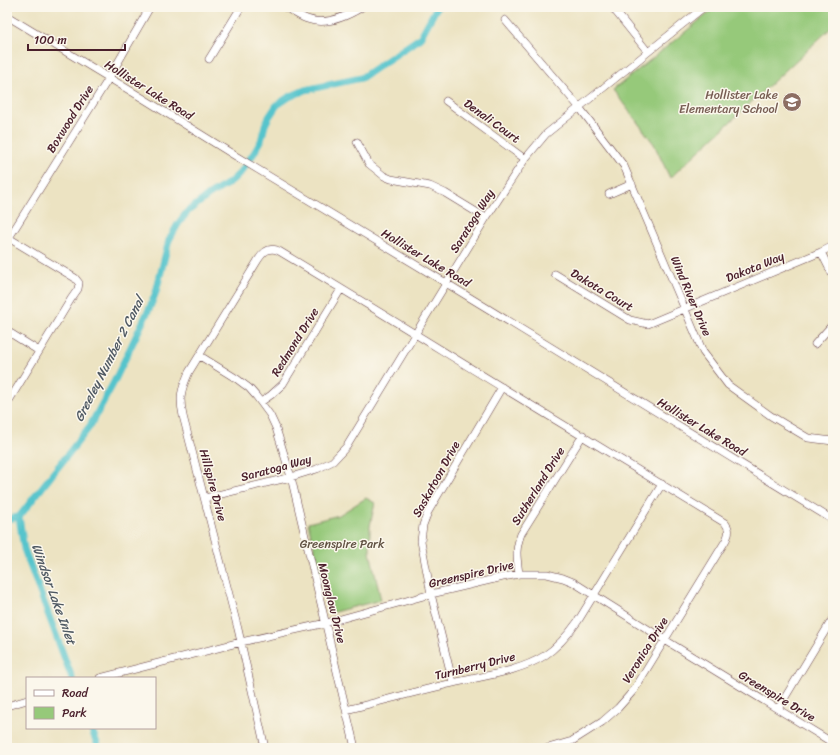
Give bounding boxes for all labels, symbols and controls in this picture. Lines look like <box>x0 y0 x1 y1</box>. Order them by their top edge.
scale bar <box>28 26 125 52</box>
text: 100 m <box>34 29 67 51</box>
street label: Hollister Lake Road <box>100 54 199 127</box>
street label: Boxwood Drive <box>40 81 100 157</box>
place label: Hollister Lake Elementary School <box>679 84 779 120</box>
school or university icon: Hollister Lake Elementary School <box>781 91 803 113</box>
street label: Denali Court <box>459 93 525 149</box>
street label: Saratoga Way <box>443 184 501 258</box>
street label: Hollister Lake Road <box>377 222 477 294</box>
street label: Dakota Way <box>722 245 788 289</box>
street label: Wind River Drive <box>664 252 718 340</box>
street label: Dakota Court <box>566 262 638 318</box>
water label: Greeley Number 2 Canal <box>67 289 152 426</box>
street label: Redmond Drive <box>265 303 325 381</box>
street label: Hollister Lake Road <box>653 391 753 463</box>
street label: Saskatoon Drive <box>406 436 466 521</box>
street label: Sutherland Drive <box>505 442 571 530</box>
street label: Hillspire Drive <box>193 446 233 524</box>
street label: Saratoga Way <box>238 448 315 488</box>
park label: Greenspire Park <box>300 533 385 555</box>
water label: Windsor Lake Inlet <box>25 540 83 649</box>
street label: Greenspire Drive <box>426 553 516 594</box>
street label: Moonglow Drive <box>311 560 353 646</box>
street label: Veronica Drive <box>616 612 674 688</box>
street label: Turnberry Drive <box>432 645 518 687</box>
street label: Greenspire Drive <box>734 664 820 728</box>
legend <box>26 677 156 729</box>
text: Road <box>62 682 89 704</box>
text: Park <box>62 702 87 724</box>

